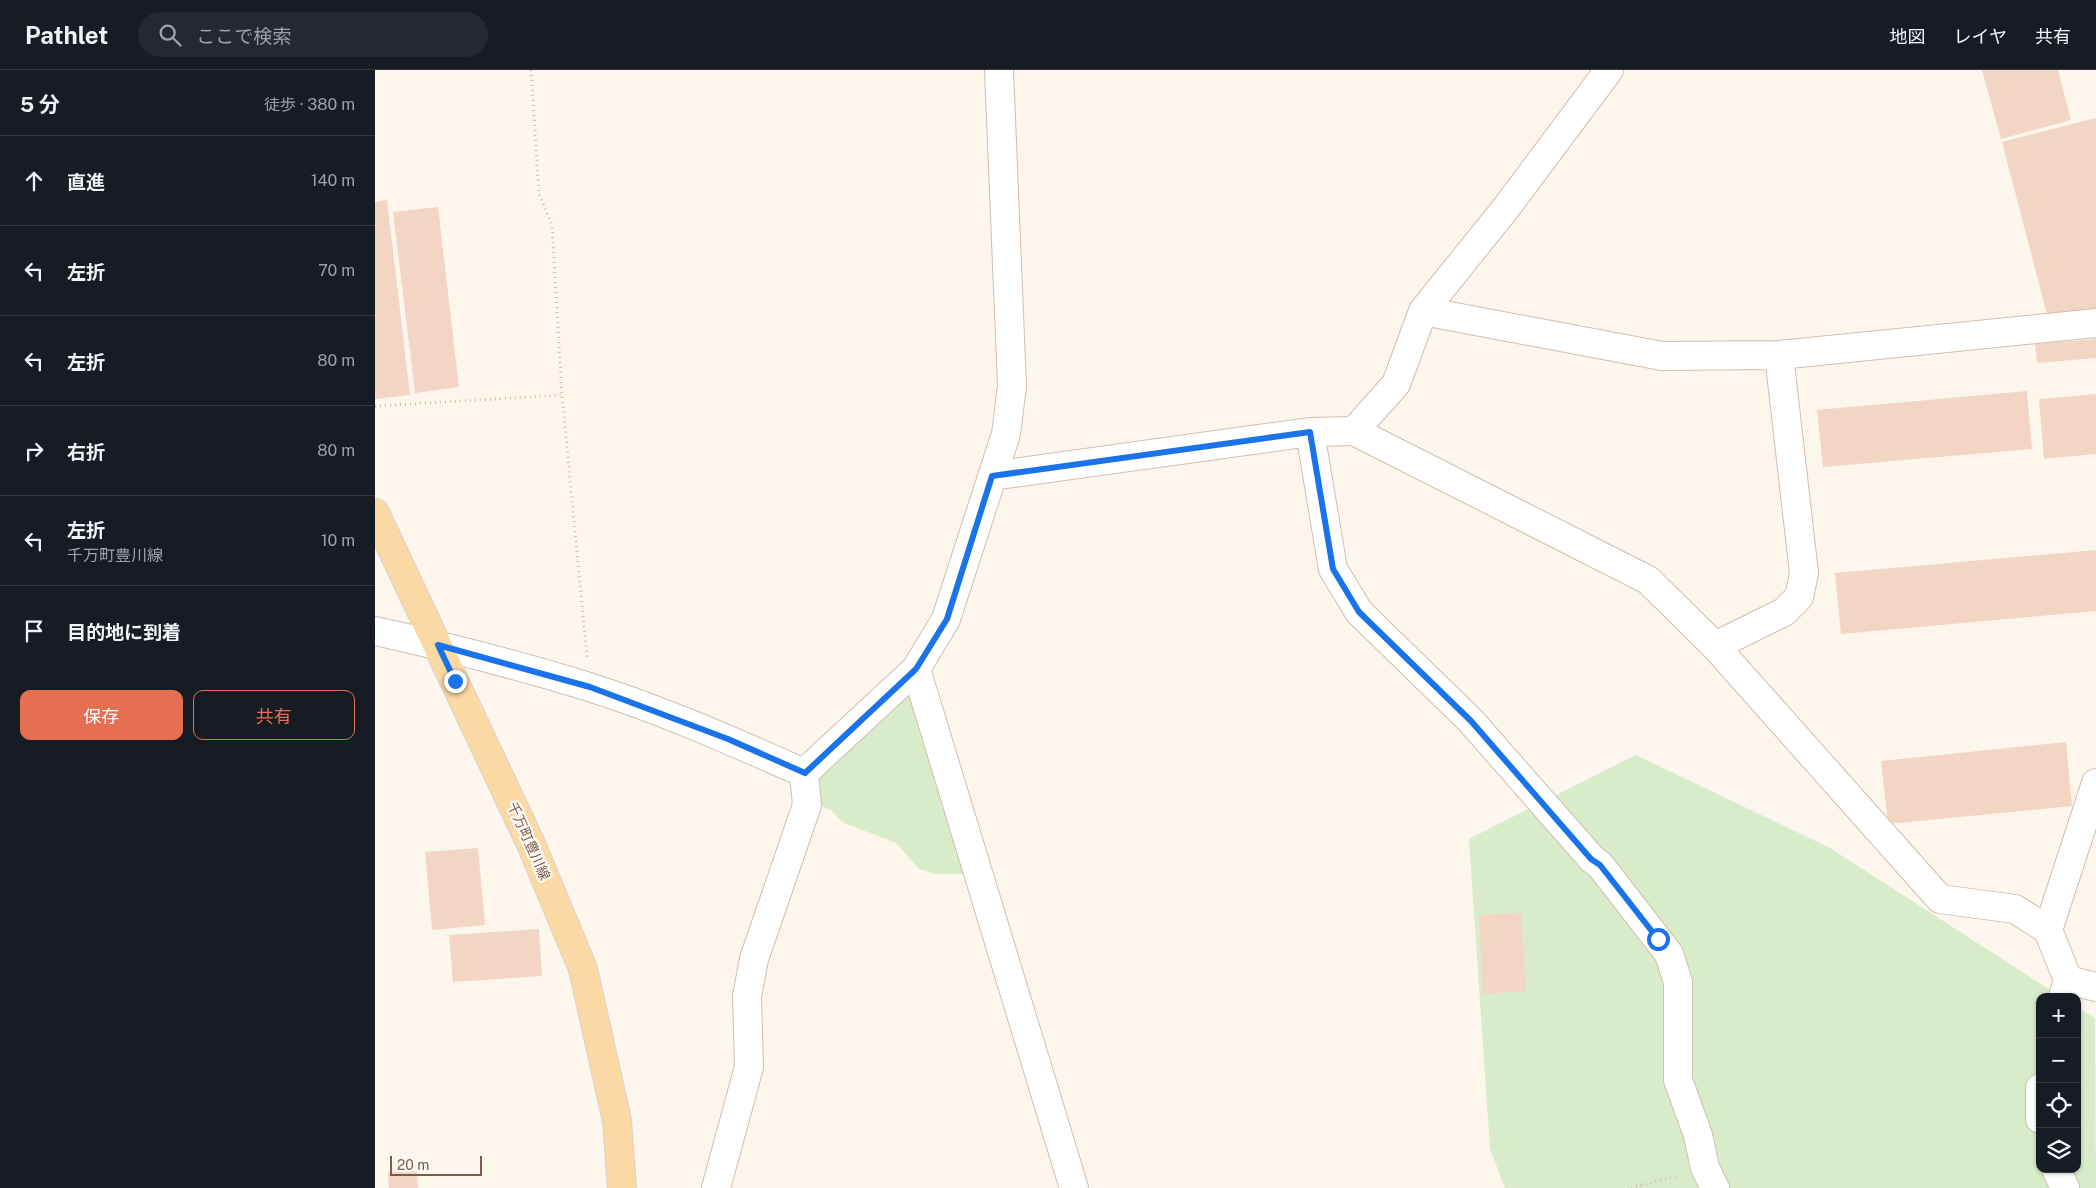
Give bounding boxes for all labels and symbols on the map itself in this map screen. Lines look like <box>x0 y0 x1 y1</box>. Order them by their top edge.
route end <box>444 670 467 693</box>
street label: 千万町豊川線 <box>505 799 553 883</box>
route start <box>1647 928 1670 951</box>
scale bar <box>390 1153 483 1176</box>

